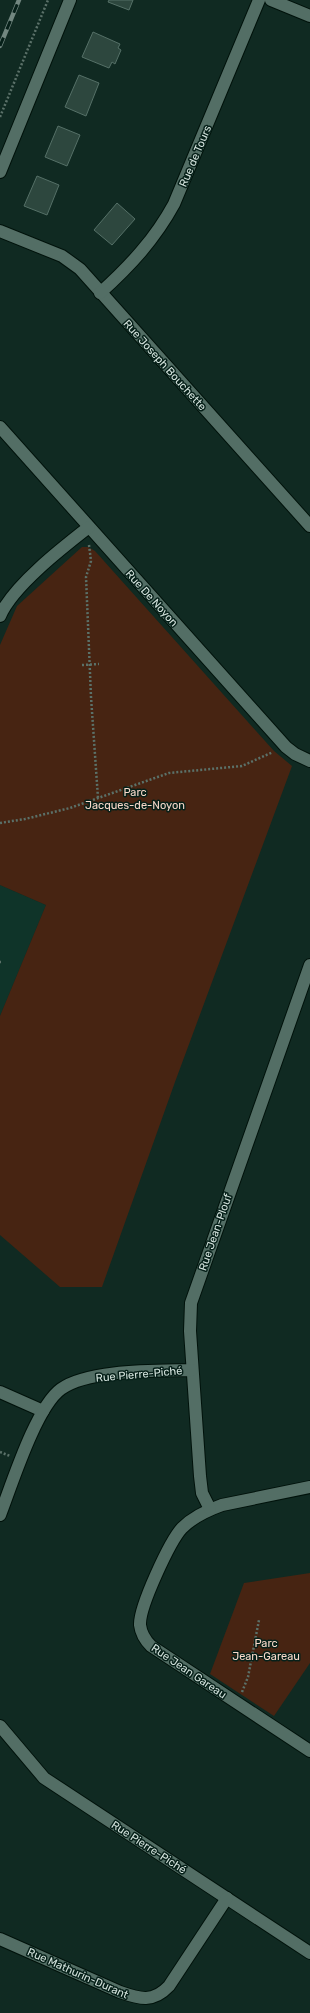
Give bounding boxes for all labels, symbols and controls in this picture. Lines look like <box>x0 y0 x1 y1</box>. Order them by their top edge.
street label: Rue de Tours <box>177 123 214 189</box>
street label: Rue Joseph Bouchette <box>120 317 209 413</box>
street label: Rue De Noyon <box>123 567 180 629</box>
park label: Parc Jacques-de-Noyon <box>85 786 185 812</box>
street label: Rue Jean-Plouf <box>196 1191 235 1272</box>
street label: Rue Pierre-Piché <box>95 1364 183 1385</box>
park label: Parc Jean-Gareau <box>232 1637 300 1663</box>
street label: Rue Jean Gareau <box>149 1641 229 1701</box>
street label: Rue Pierre-Piché <box>109 1818 189 1877</box>
street label: Rue Mathurin-Durant <box>25 1945 131 2002</box>

